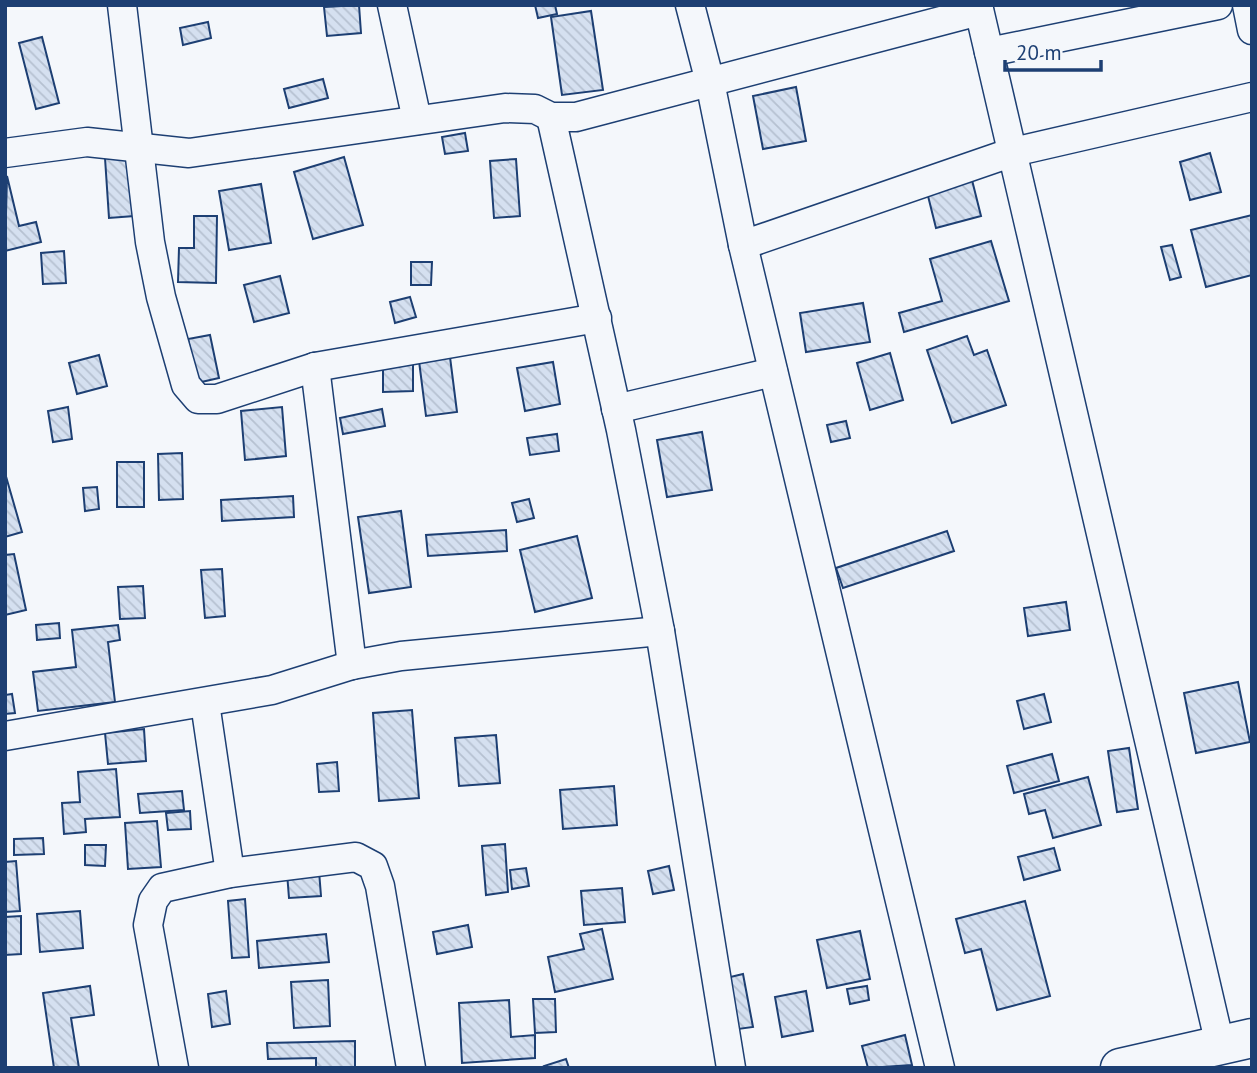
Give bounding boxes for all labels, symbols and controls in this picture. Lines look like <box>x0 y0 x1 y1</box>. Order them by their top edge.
scale bar <box>1005 28 1101 72</box>
text: 20 m <box>1016 39 1062 66</box>

